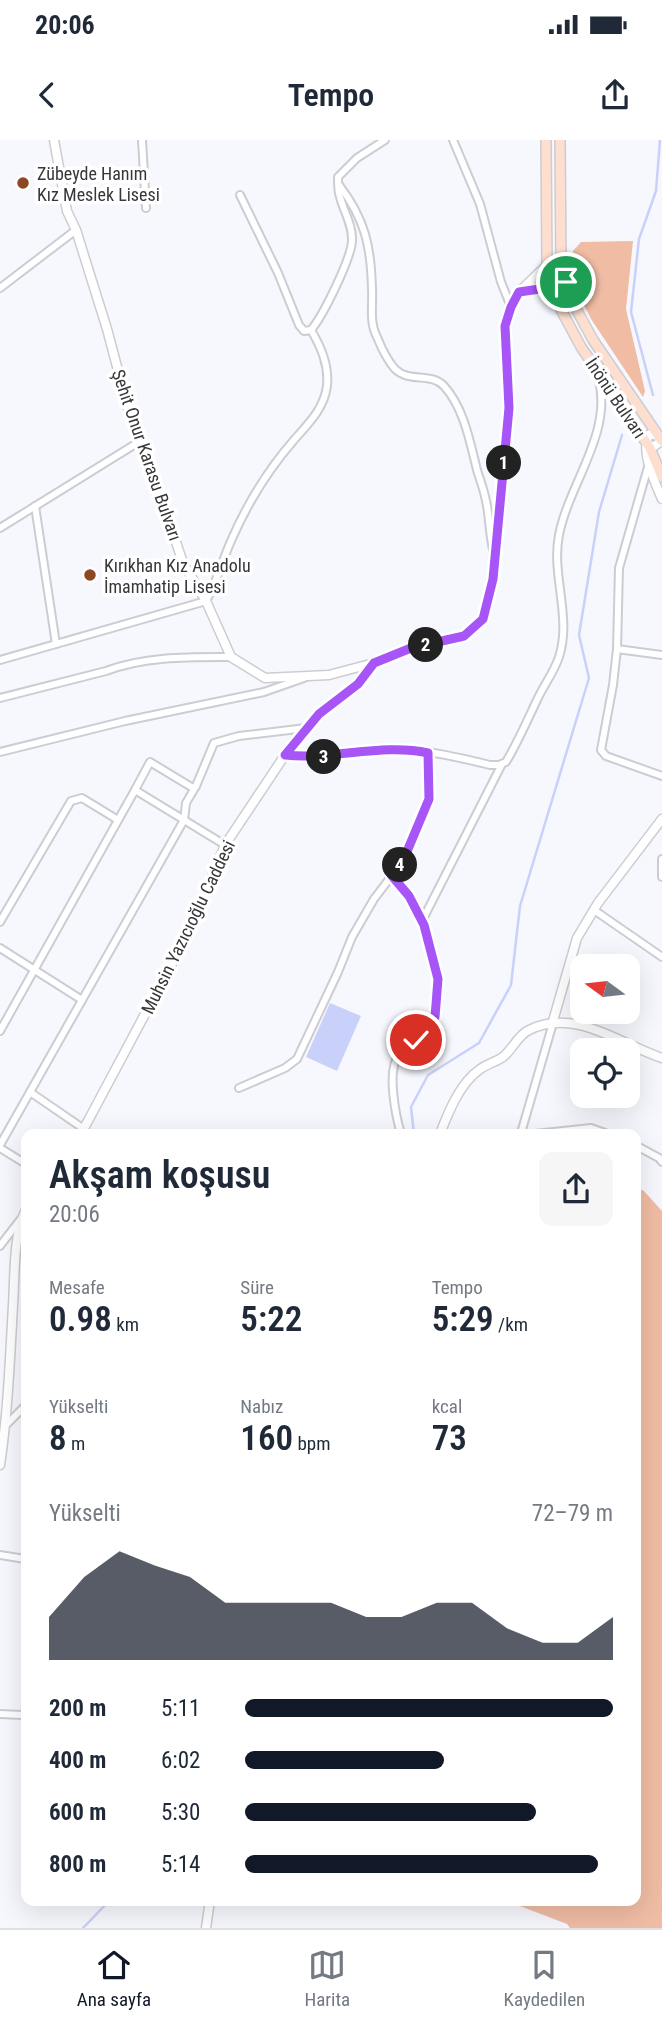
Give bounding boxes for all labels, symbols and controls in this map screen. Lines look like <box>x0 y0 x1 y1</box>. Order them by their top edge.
text: 20:06 <box>35 10 95 40</box>
icon: back <box>28 76 66 114</box>
text: Tempo <box>288 76 374 114</box>
icon: share <box>596 76 634 114</box>
place label: Zübeyde Hanım Kız Meslek Lisesi <box>37 163 160 205</box>
marker: Zübeyde Hanım Kız Meslek Lisesi <box>15 175 31 191</box>
pin <box>536 252 596 312</box>
icon: arrive <box>547 263 585 301</box>
street label: İnönü Bulvarı <box>581 354 651 442</box>
street label: Şehit Onur Karasu Bulvarı <box>108 367 186 543</box>
pin: 1 <box>486 446 522 480</box>
text: 1 <box>499 451 508 474</box>
place label: Kırıkhan Kız Anadolu İmamhatip Lisesi <box>104 555 251 597</box>
marker: Kırıkhan Kız Anadolu İmamhatip Lisesi <box>82 567 98 583</box>
pin: 2 <box>408 628 444 662</box>
text: 2 <box>421 633 430 656</box>
pin: 3 <box>306 740 342 774</box>
text: 3 <box>319 745 328 768</box>
street label: Muhsin Yazıcıoğlu Caddesi <box>137 837 239 1017</box>
pin: 4 <box>382 848 418 882</box>
text: 4 <box>395 853 404 876</box>
north arrow <box>570 954 640 1024</box>
map controls <box>570 954 640 1108</box>
pin <box>386 1010 446 1070</box>
icon: check <box>397 1021 435 1059</box>
button: locate <box>570 1038 640 1108</box>
button: share <box>539 1152 613 1226</box>
text: Akşam koşusu <box>49 1153 270 1197</box>
text: 20:06 <box>49 1201 100 1228</box>
text: Mesafe <box>49 1276 105 1299</box>
text: Süre <box>240 1276 274 1299</box>
text: Tempo <box>432 1276 483 1299</box>
text: 0.98 <box>49 1299 112 1340</box>
text: 5:22 <box>240 1299 302 1340</box>
text: 5:29 <box>432 1299 494 1340</box>
text: km <box>112 1313 139 1336</box>
text: /km <box>494 1313 528 1336</box>
text: Yükselti <box>49 1395 108 1418</box>
text: Nabız <box>240 1395 283 1418</box>
text: kcal <box>432 1395 462 1418</box>
text: 8 <box>49 1418 67 1459</box>
text: 160 <box>240 1418 293 1459</box>
text: 73 <box>432 1418 467 1459</box>
text: m <box>67 1432 85 1455</box>
text: bpm <box>293 1432 331 1455</box>
text: Yükselti <box>49 1500 121 1527</box>
text: 72–79 m <box>532 1500 613 1527</box>
text: 200 m <box>49 1695 106 1722</box>
text: 5:11 <box>161 1695 200 1722</box>
text: 400 m <box>49 1747 106 1774</box>
text: 6:02 <box>161 1747 200 1774</box>
text: 600 m <box>49 1799 106 1826</box>
text: 5:30 <box>161 1799 200 1826</box>
text: 800 m <box>49 1851 106 1878</box>
text: 5:14 <box>161 1851 200 1878</box>
tab: Ana sayfa <box>77 1946 151 2011</box>
tab: Harita <box>304 1946 350 2011</box>
tab: Kaydedilen <box>504 1946 585 2011</box>

